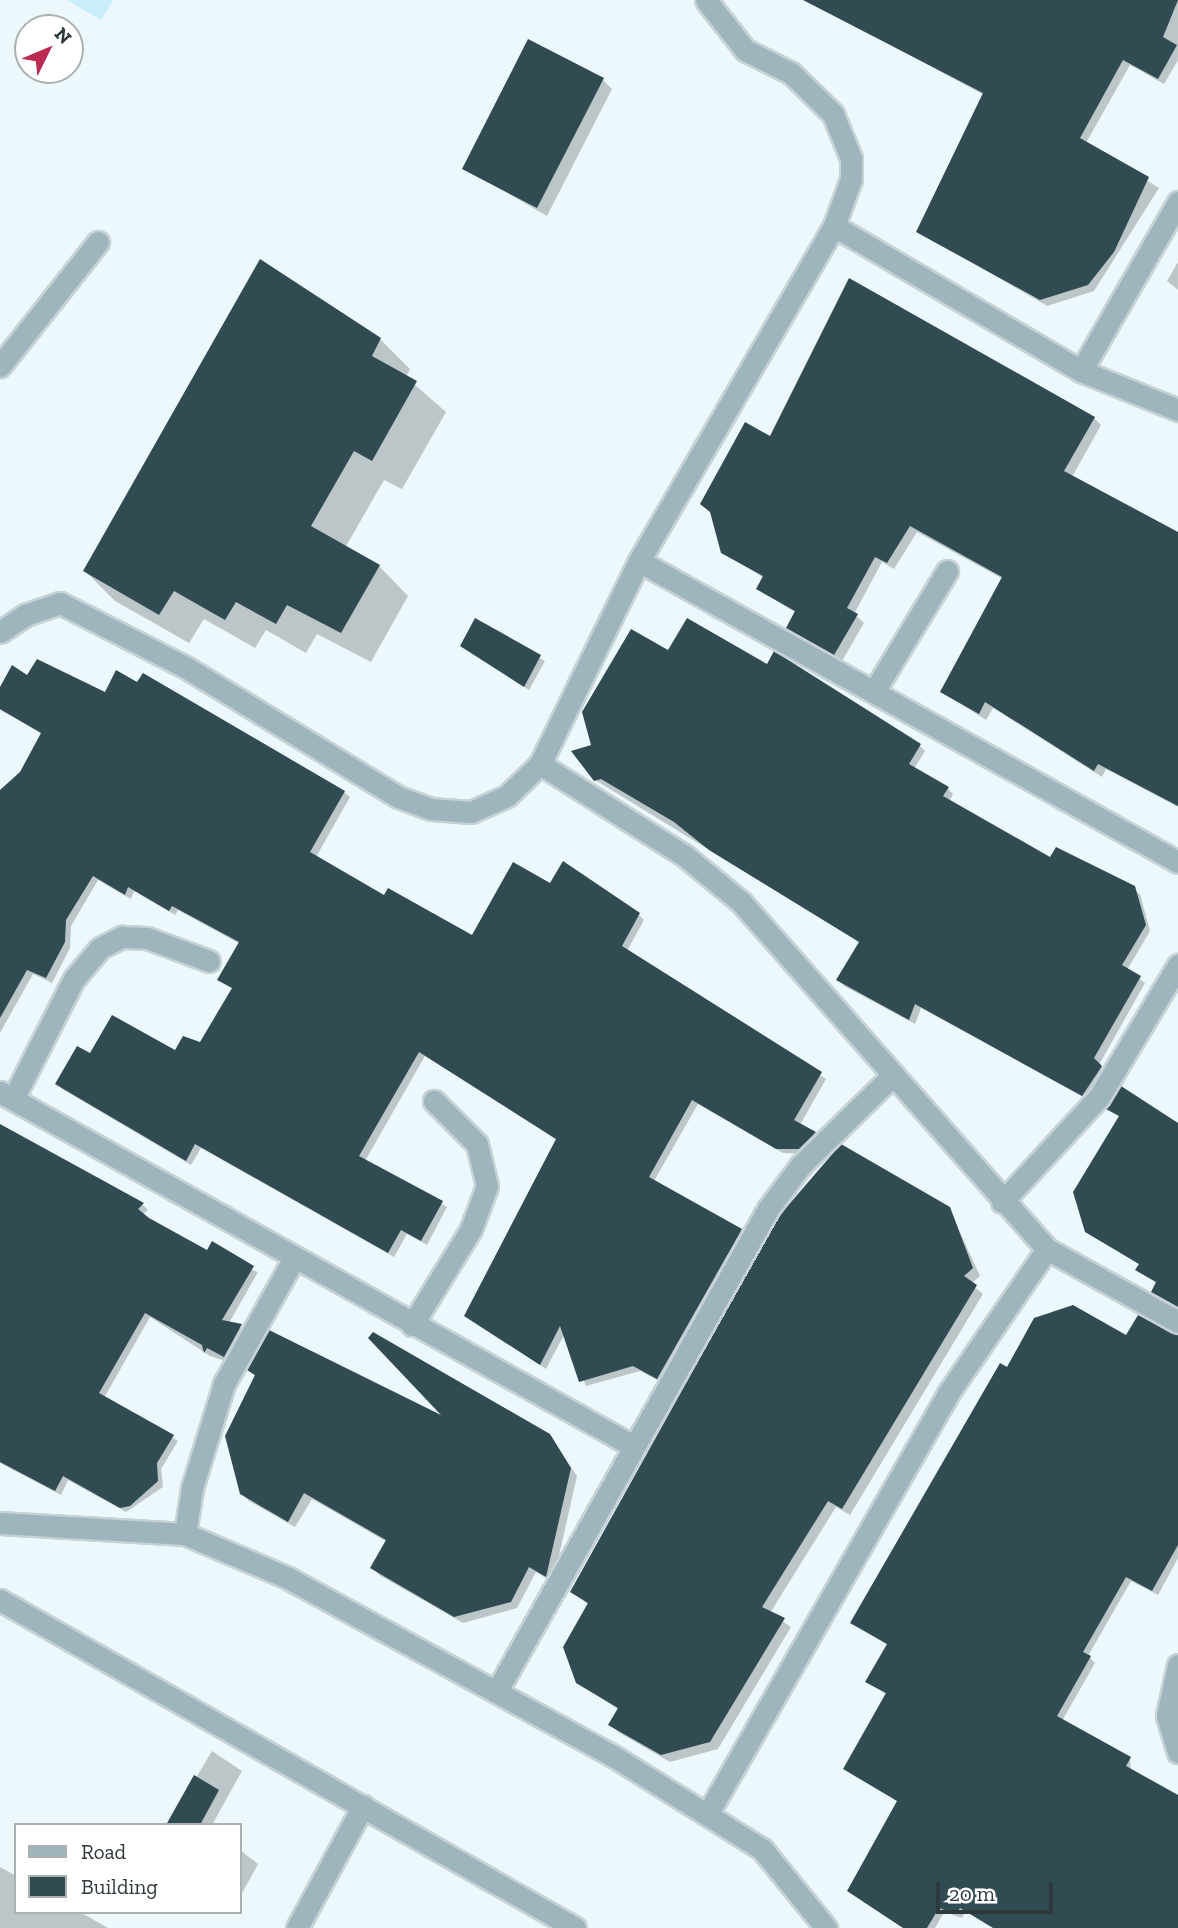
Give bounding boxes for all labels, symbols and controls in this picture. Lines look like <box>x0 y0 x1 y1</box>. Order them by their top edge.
north arrow <box>14 14 84 84</box>
text: N <box>50 23 77 49</box>
legend <box>14 1823 242 1914</box>
text: Road <box>81 1839 126 1864</box>
scale bar <box>940 1868 1057 1912</box>
text: Building <box>81 1874 158 1899</box>
text: 20 m <box>949 1881 995 1906</box>

